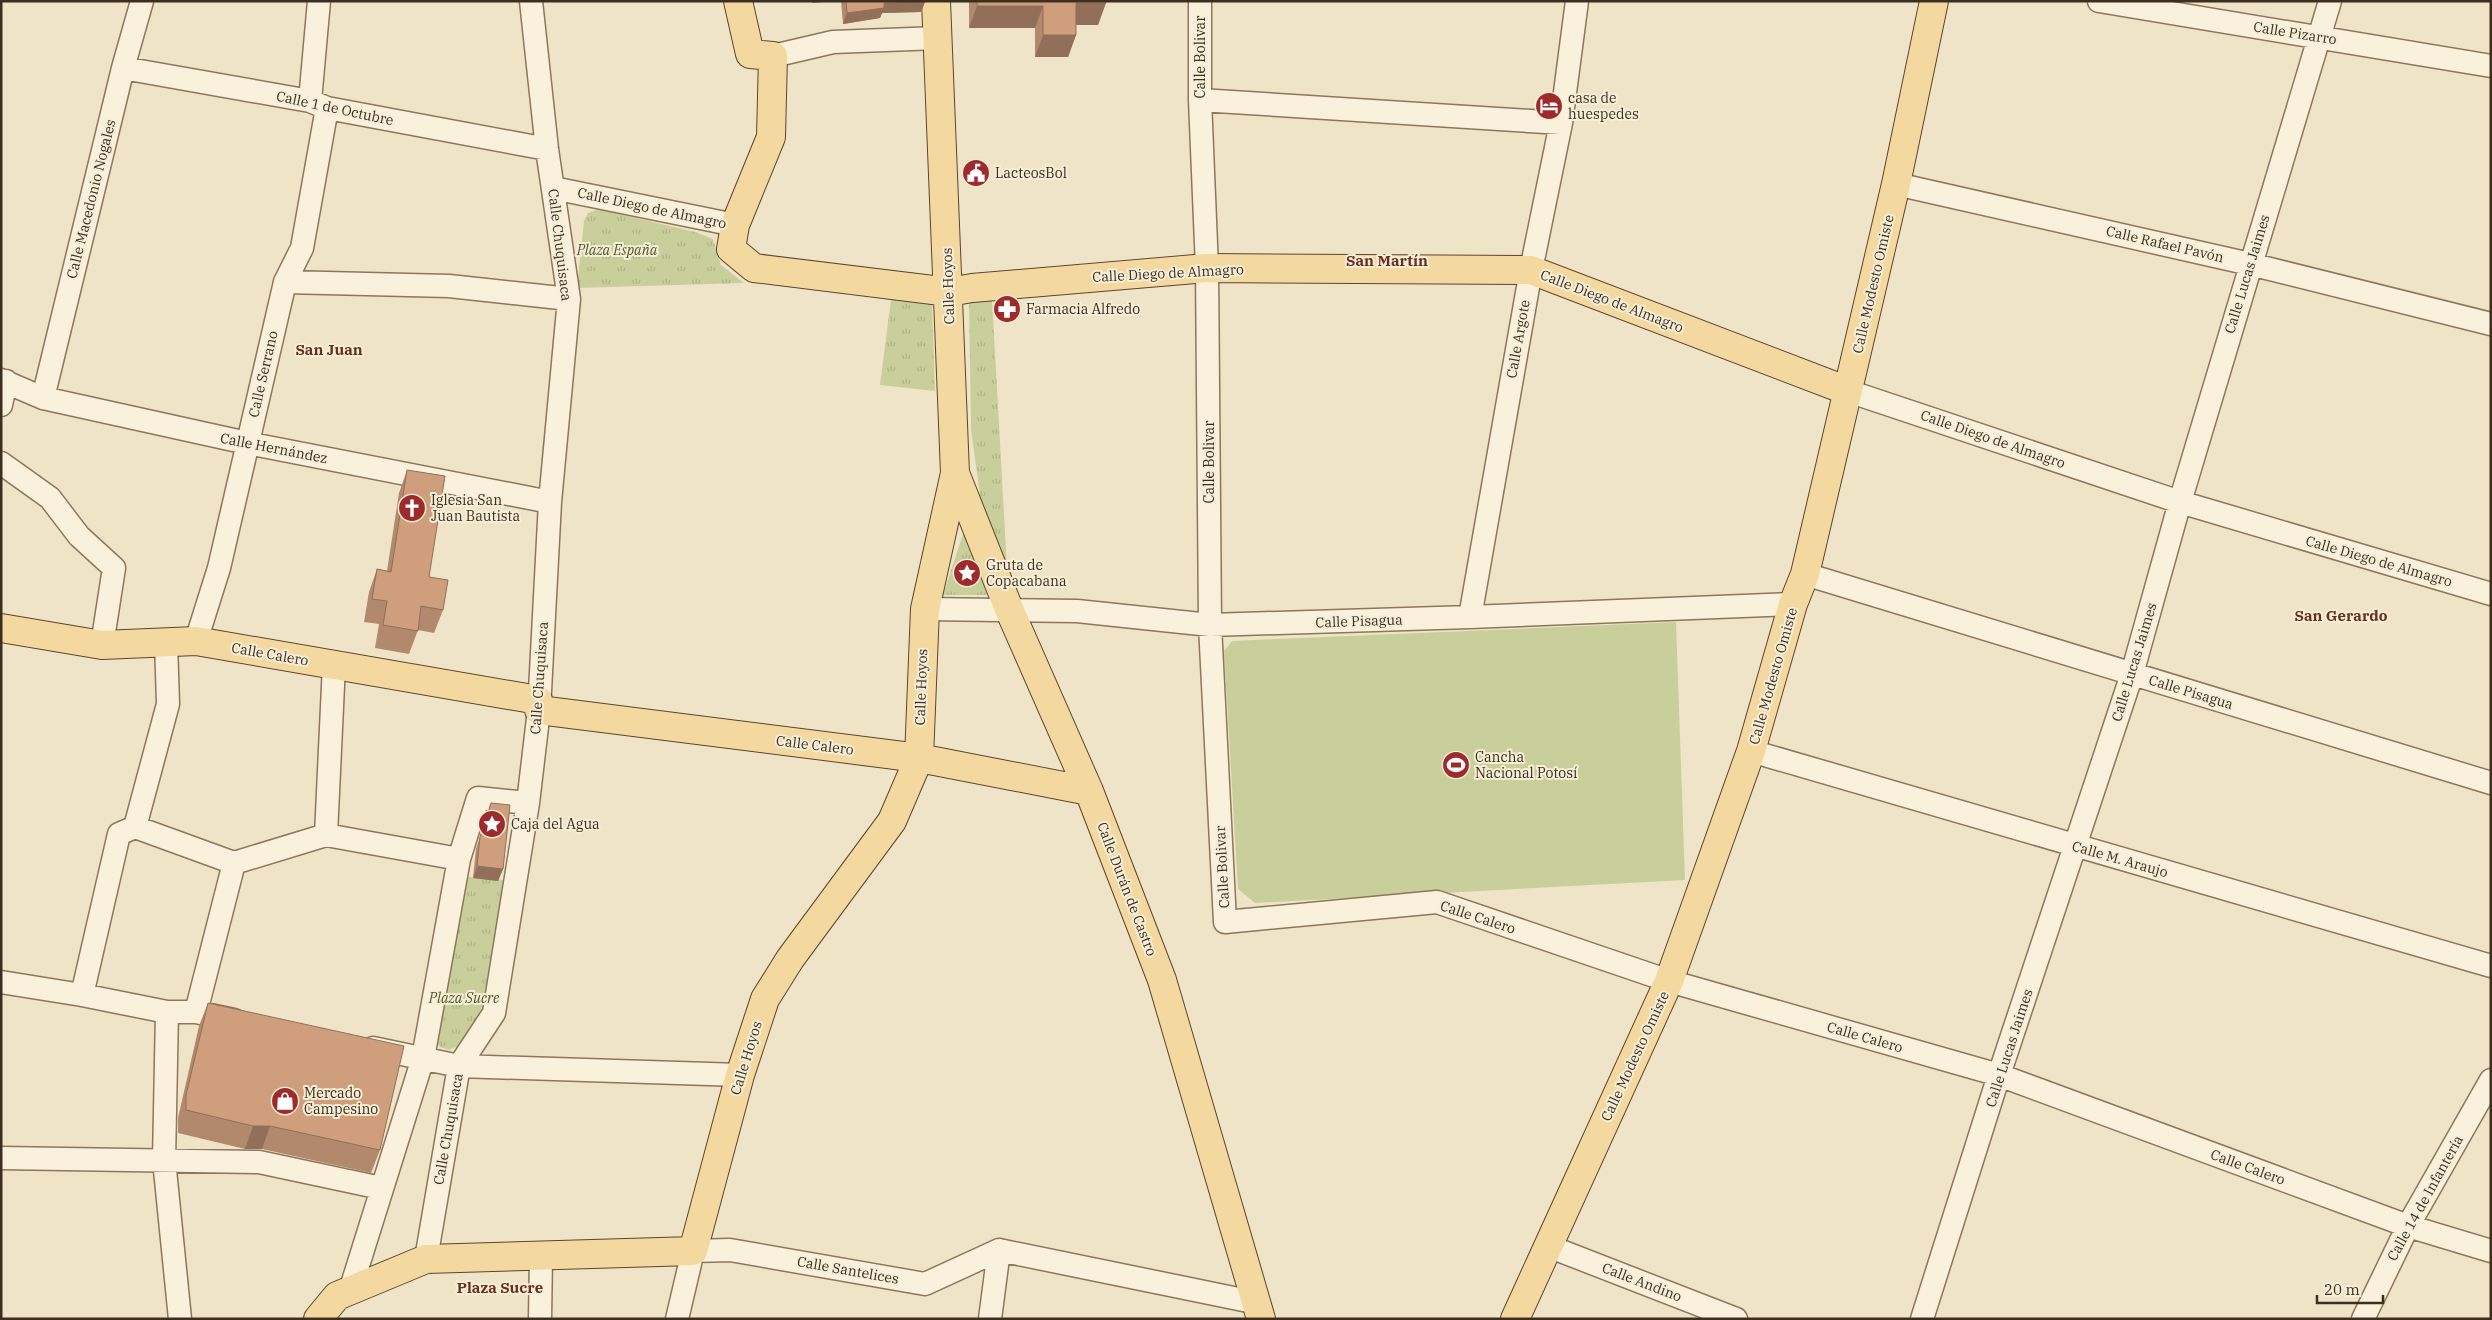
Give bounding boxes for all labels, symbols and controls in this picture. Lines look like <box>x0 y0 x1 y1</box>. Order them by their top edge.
street label: Calle Bolivar <box>1191 15 1209 98</box>
street label: Calle Pizarro <box>2252 18 2338 48</box>
street label: Calle 1 de Octubre <box>275 87 395 129</box>
place label: casa de huespedes <box>1568 89 1639 123</box>
hotel icon: casa de huespedes <box>1534 91 1564 121</box>
street label: Calle Macedonio Nogales <box>62 117 120 281</box>
public building icon: LacteosBol <box>961 158 991 188</box>
place label: LacteosBol <box>995 164 1067 182</box>
street label: Calle Diego de Almagro <box>576 183 728 233</box>
street label: Calle Chuquisaca <box>544 188 576 303</box>
street label: Calle Lucas Jaimes <box>2220 212 2274 336</box>
street label: Calle Modesto Omiste <box>1848 213 1898 355</box>
street label: Calle Rafael Pavón <box>2104 222 2226 266</box>
park label: Plaza España <box>576 241 658 259</box>
street label: Calle Hoyos <box>938 247 958 325</box>
district label: San Martín <box>1346 251 1428 270</box>
street label: Calle Diego de Almagro <box>1092 260 1244 286</box>
street label: Calle Diego de Almagro <box>1538 265 1686 337</box>
pharmacy icon: Farmacia Alfredo <box>992 294 1022 324</box>
street label: Calle Argote <box>1502 298 1534 380</box>
place label: Farmacia Alfredo <box>1026 300 1140 318</box>
street label: Calle Serrano <box>244 329 282 419</box>
district label: San Juan <box>295 340 363 359</box>
street label: Calle Diego de Almagro <box>1918 406 2068 472</box>
street label: Calle Bolivar <box>1200 420 1218 503</box>
street label: Calle Hernández <box>219 429 329 467</box>
place label: Iglesia San Juan Bautista <box>431 491 520 525</box>
church icon: Iglesia San Juan Bautista <box>397 493 427 523</box>
street label: Calle Diego de Almagro <box>2304 531 2455 591</box>
place label: Gruta de Copacabana <box>986 556 1067 590</box>
place icon: Gruta de Copacabana <box>952 558 982 588</box>
street label: Calle Lucas Jaimes <box>2107 600 2161 724</box>
street label: Calle Modesto Omiste <box>1745 605 1801 747</box>
district label: San Gerardo <box>2294 606 2388 625</box>
street label: Calle Pisagua <box>1315 610 1403 632</box>
street label: Calle Chuquisaca <box>526 621 552 735</box>
street label: Calle Calero <box>230 638 310 670</box>
street label: Calle Hoyos <box>911 648 931 726</box>
street label: Calle Pisagua <box>2147 671 2236 713</box>
street label: Calle Calero <box>775 731 855 759</box>
place label: Cancha Nacional Potosí <box>1475 748 1577 782</box>
sports icon: Cancha Nacional Potosí <box>1441 750 1471 780</box>
place icon: Caja del Agua <box>477 809 507 839</box>
place label: Caja del Agua <box>511 815 600 833</box>
street label: Calle Durán de Castro <box>1093 820 1161 959</box>
street label: Calle Bolivar <box>1211 824 1233 909</box>
street label: Calle M. Araujo <box>2070 837 2170 881</box>
street label: Calle Calero <box>1438 896 1518 938</box>
street label: Calle Lucas Jaimes <box>1981 986 2037 1110</box>
street label: Calle Modesto Omiste <box>1597 988 1673 1124</box>
park label: Plaza Sucre <box>428 989 500 1007</box>
street label: Calle Calero <box>1825 1018 1905 1056</box>
street label: Calle Hoyos <box>726 1019 766 1097</box>
street label: Calle Chuquisaca <box>429 1071 467 1186</box>
place label: Mercado Campesino <box>304 1084 378 1118</box>
shop icon: Mercado Campesino <box>270 1086 300 1116</box>
street label: Calle 14 de Infantería <box>2383 1132 2467 1264</box>
street label: Calle Calero <box>2208 1145 2288 1189</box>
street label: Calle Santelices <box>796 1252 900 1288</box>
street label: Calle Andino <box>1600 1259 1685 1305</box>
scale bar <box>2317 1272 2383 1304</box>
district label: Plaza Sucre <box>457 1278 543 1297</box>
text: 20 m <box>2324 1280 2360 1299</box>

